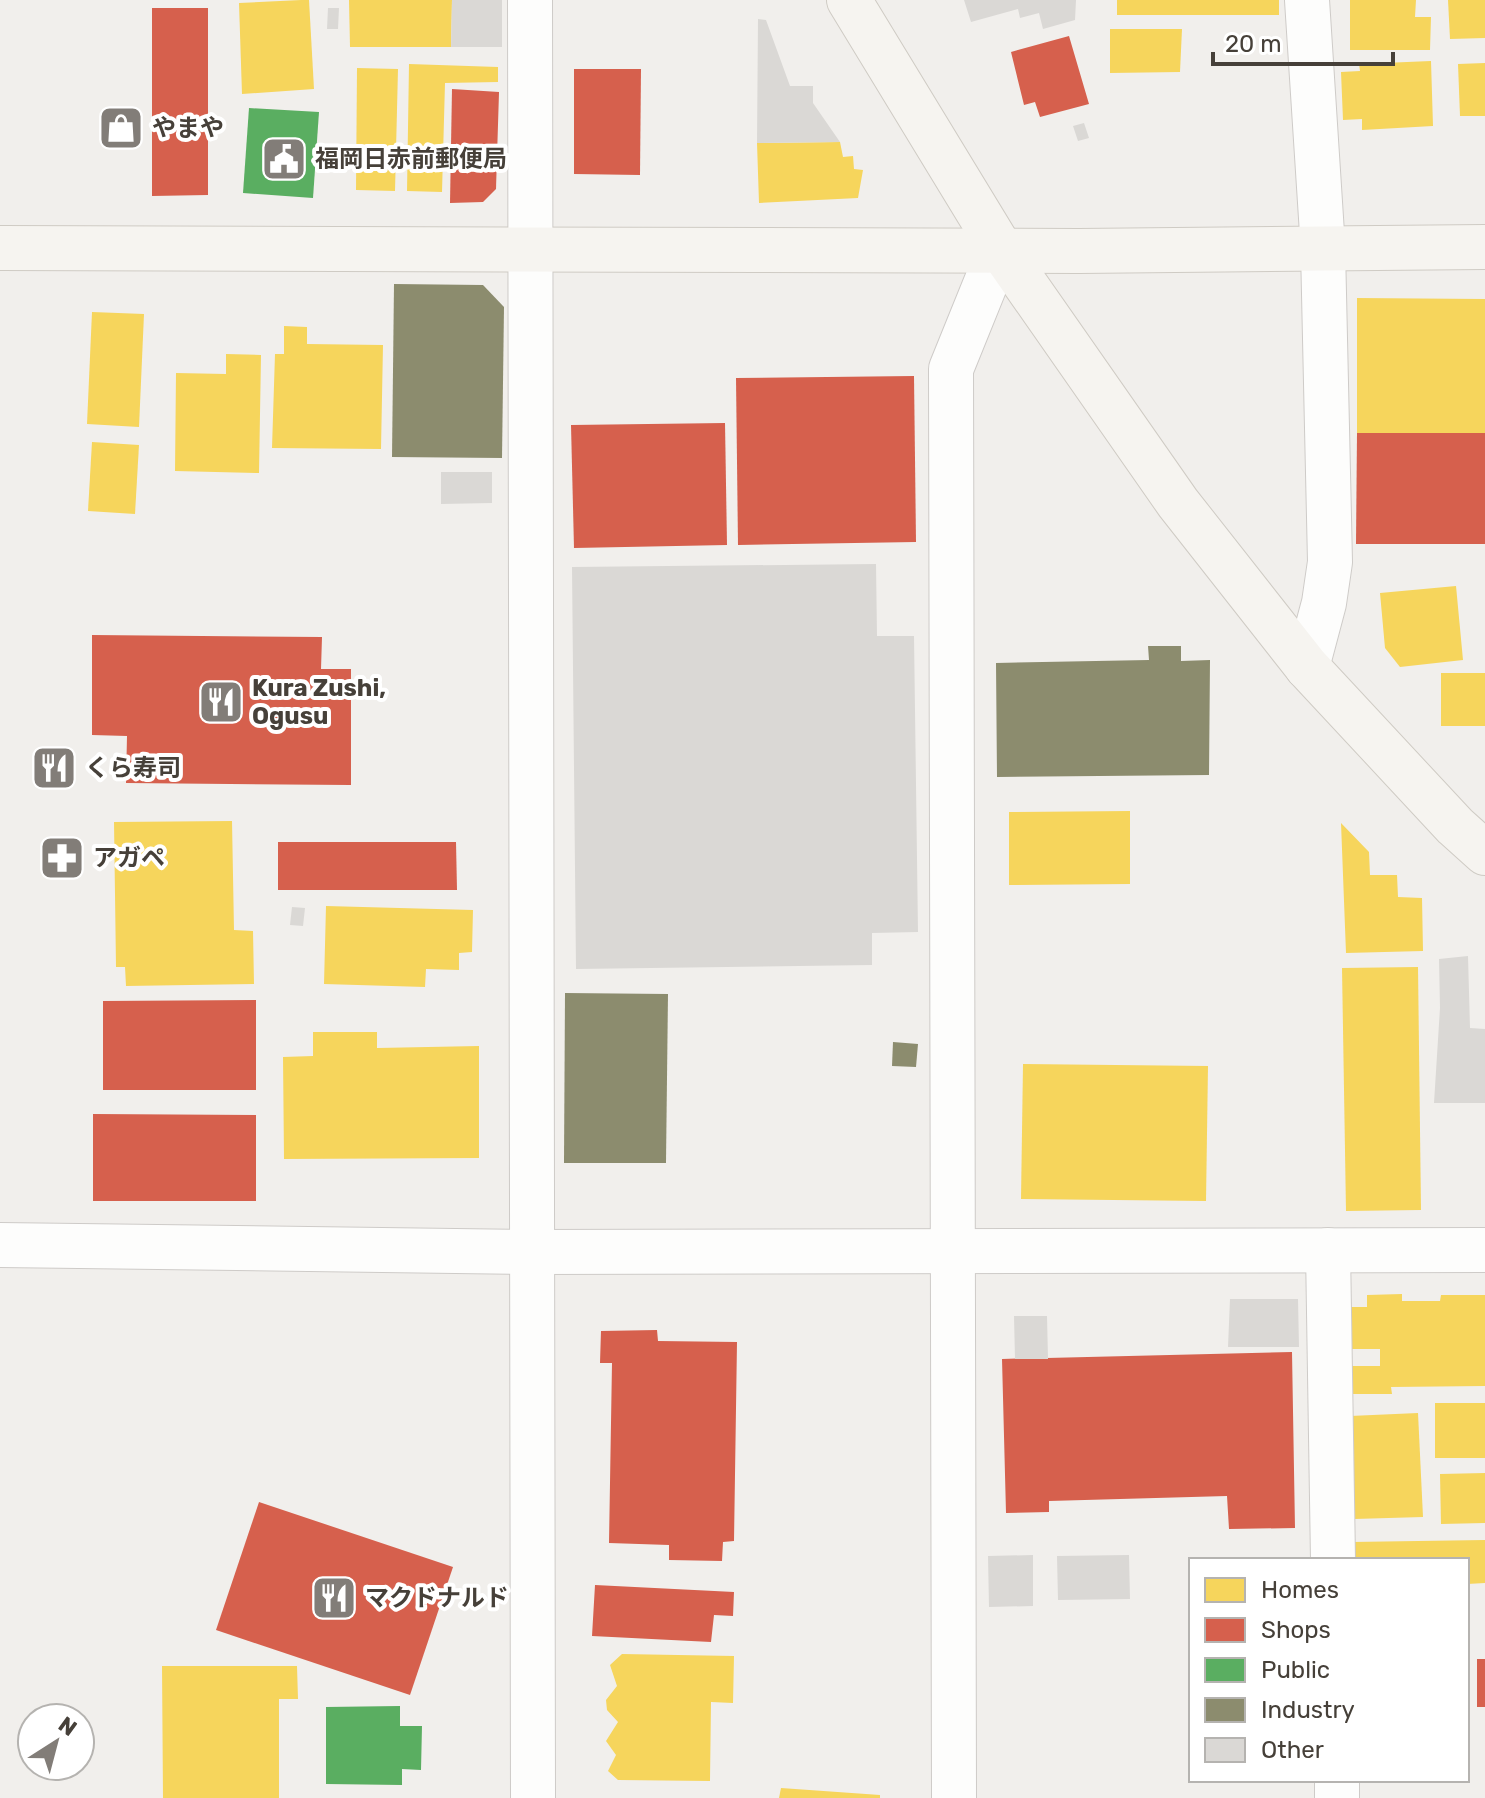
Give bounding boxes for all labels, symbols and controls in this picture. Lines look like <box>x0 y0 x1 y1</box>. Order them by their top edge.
scale bar <box>1213 16 1393 66</box>
text: 20 m <box>1225 30 1282 58</box>
shop icon: やまや <box>97 104 145 152</box>
place label: やまや <box>152 114 224 142</box>
public building icon: 福岡日赤前郵便局 <box>260 135 308 183</box>
place label: 福岡日赤前郵便局 <box>315 145 507 173</box>
place label: Kura Zushi, Ogusu <box>252 674 386 730</box>
restaurant icon: Kura Zushi, Ogusu <box>197 678 245 726</box>
restaurant icon: くら寿司 <box>30 744 78 792</box>
place label: くら寿司 <box>85 754 181 782</box>
pharmacy icon: アガペ <box>38 834 86 882</box>
place label: アガペ <box>93 844 165 872</box>
legend <box>1189 1558 1469 1782</box>
restaurant icon: マクドナルド <box>310 1574 358 1622</box>
text: Homes <box>1261 1576 1339 1604</box>
place label: マクドナルド <box>365 1584 509 1612</box>
text: Shops <box>1261 1616 1331 1644</box>
text: Public <box>1261 1656 1330 1684</box>
text: Industry <box>1261 1696 1355 1724</box>
north arrow <box>16 1702 96 1782</box>
text: N <box>53 1711 82 1742</box>
text: Other <box>1261 1736 1324 1764</box>

